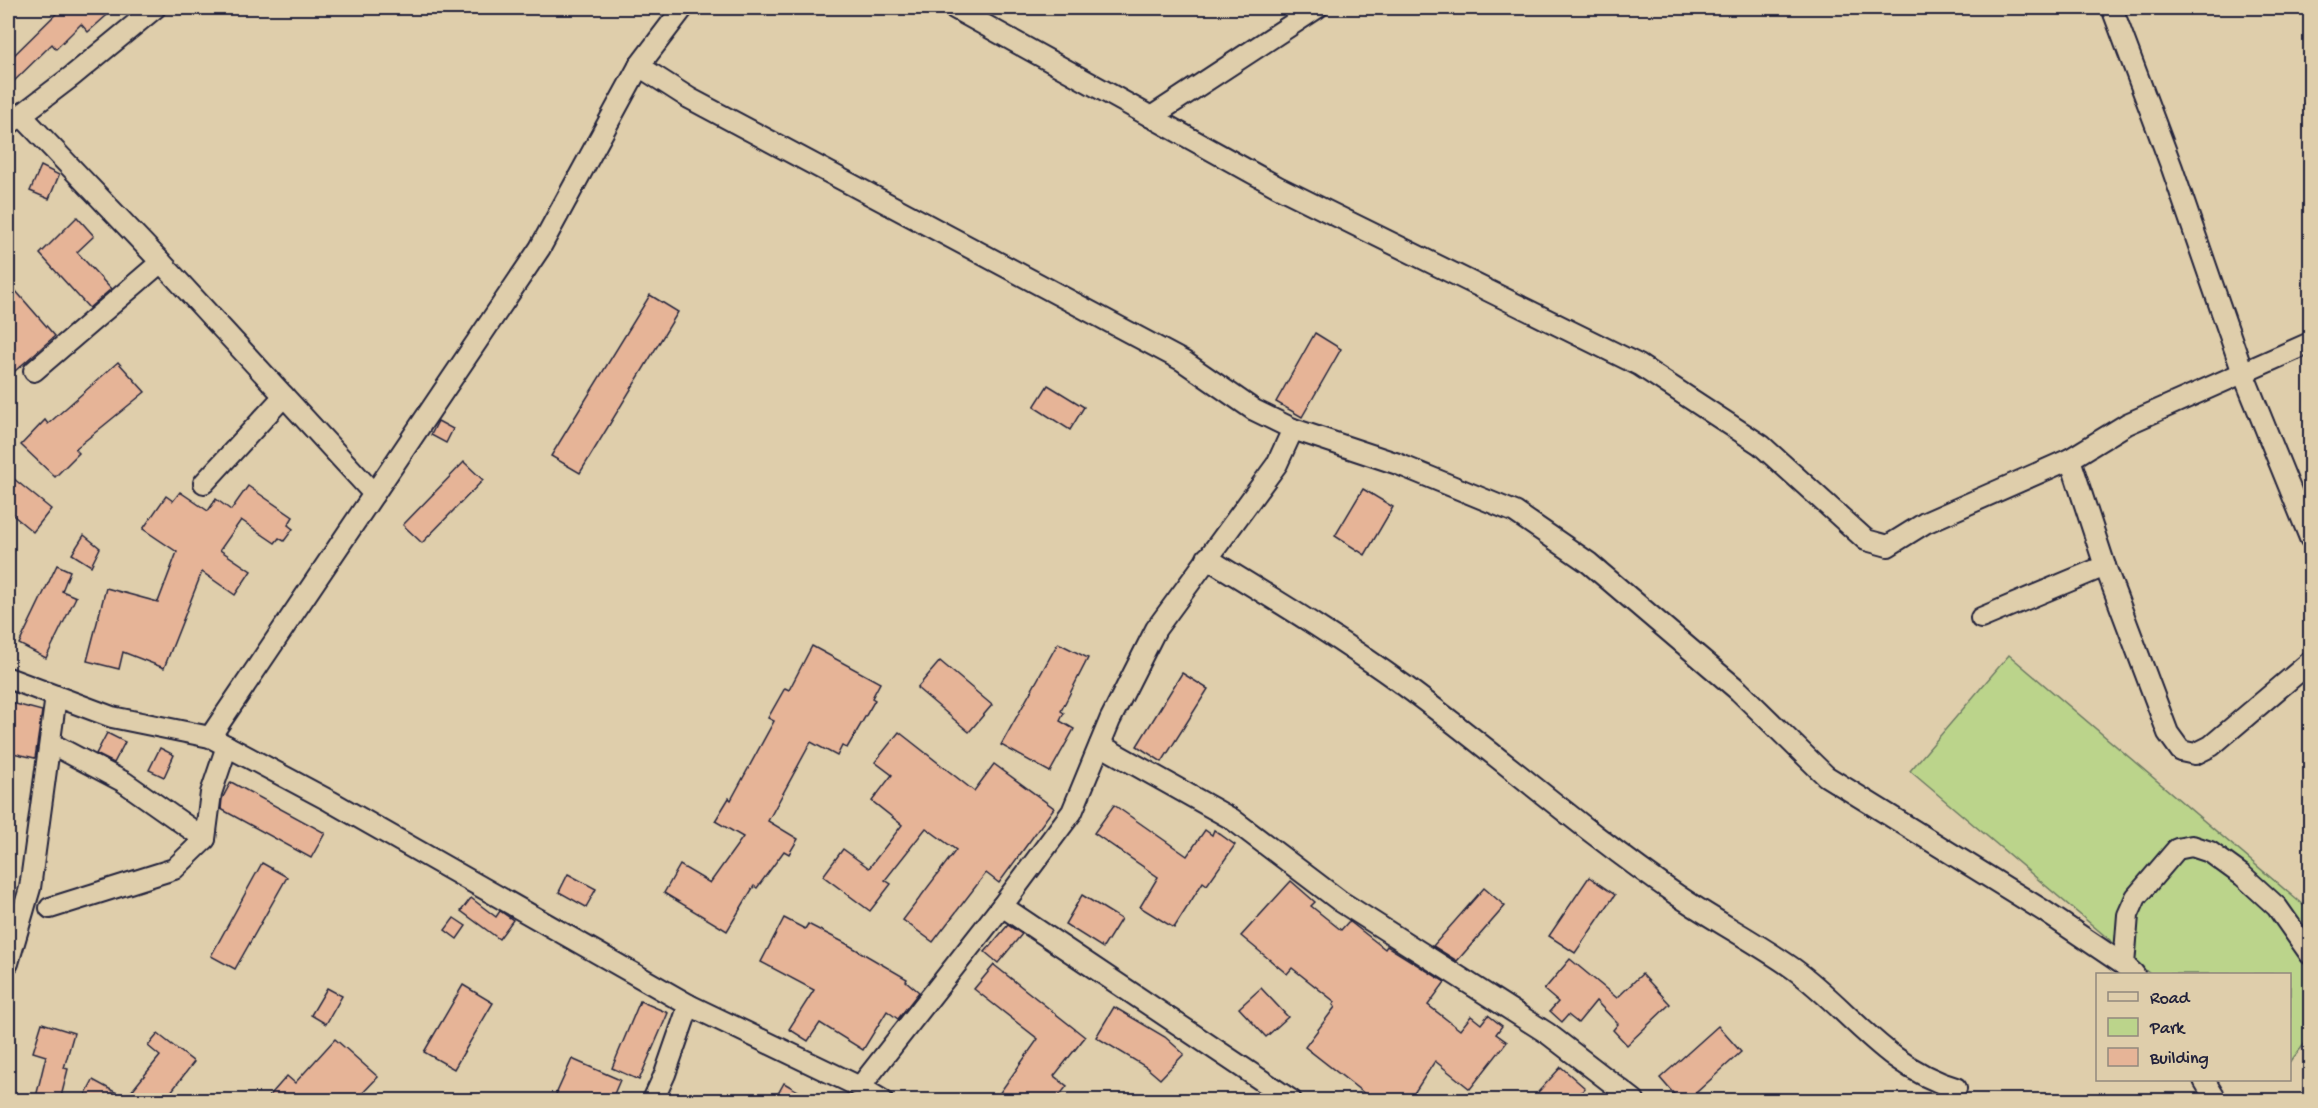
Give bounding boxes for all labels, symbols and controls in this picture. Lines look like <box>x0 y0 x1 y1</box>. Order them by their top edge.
legend <box>2096 973 2291 1081</box>
text: Road <box>2150 989 2191 1010</box>
text: Park <box>2149 1019 2186 1040</box>
text: Building <box>2149 1049 2209 1070</box>

